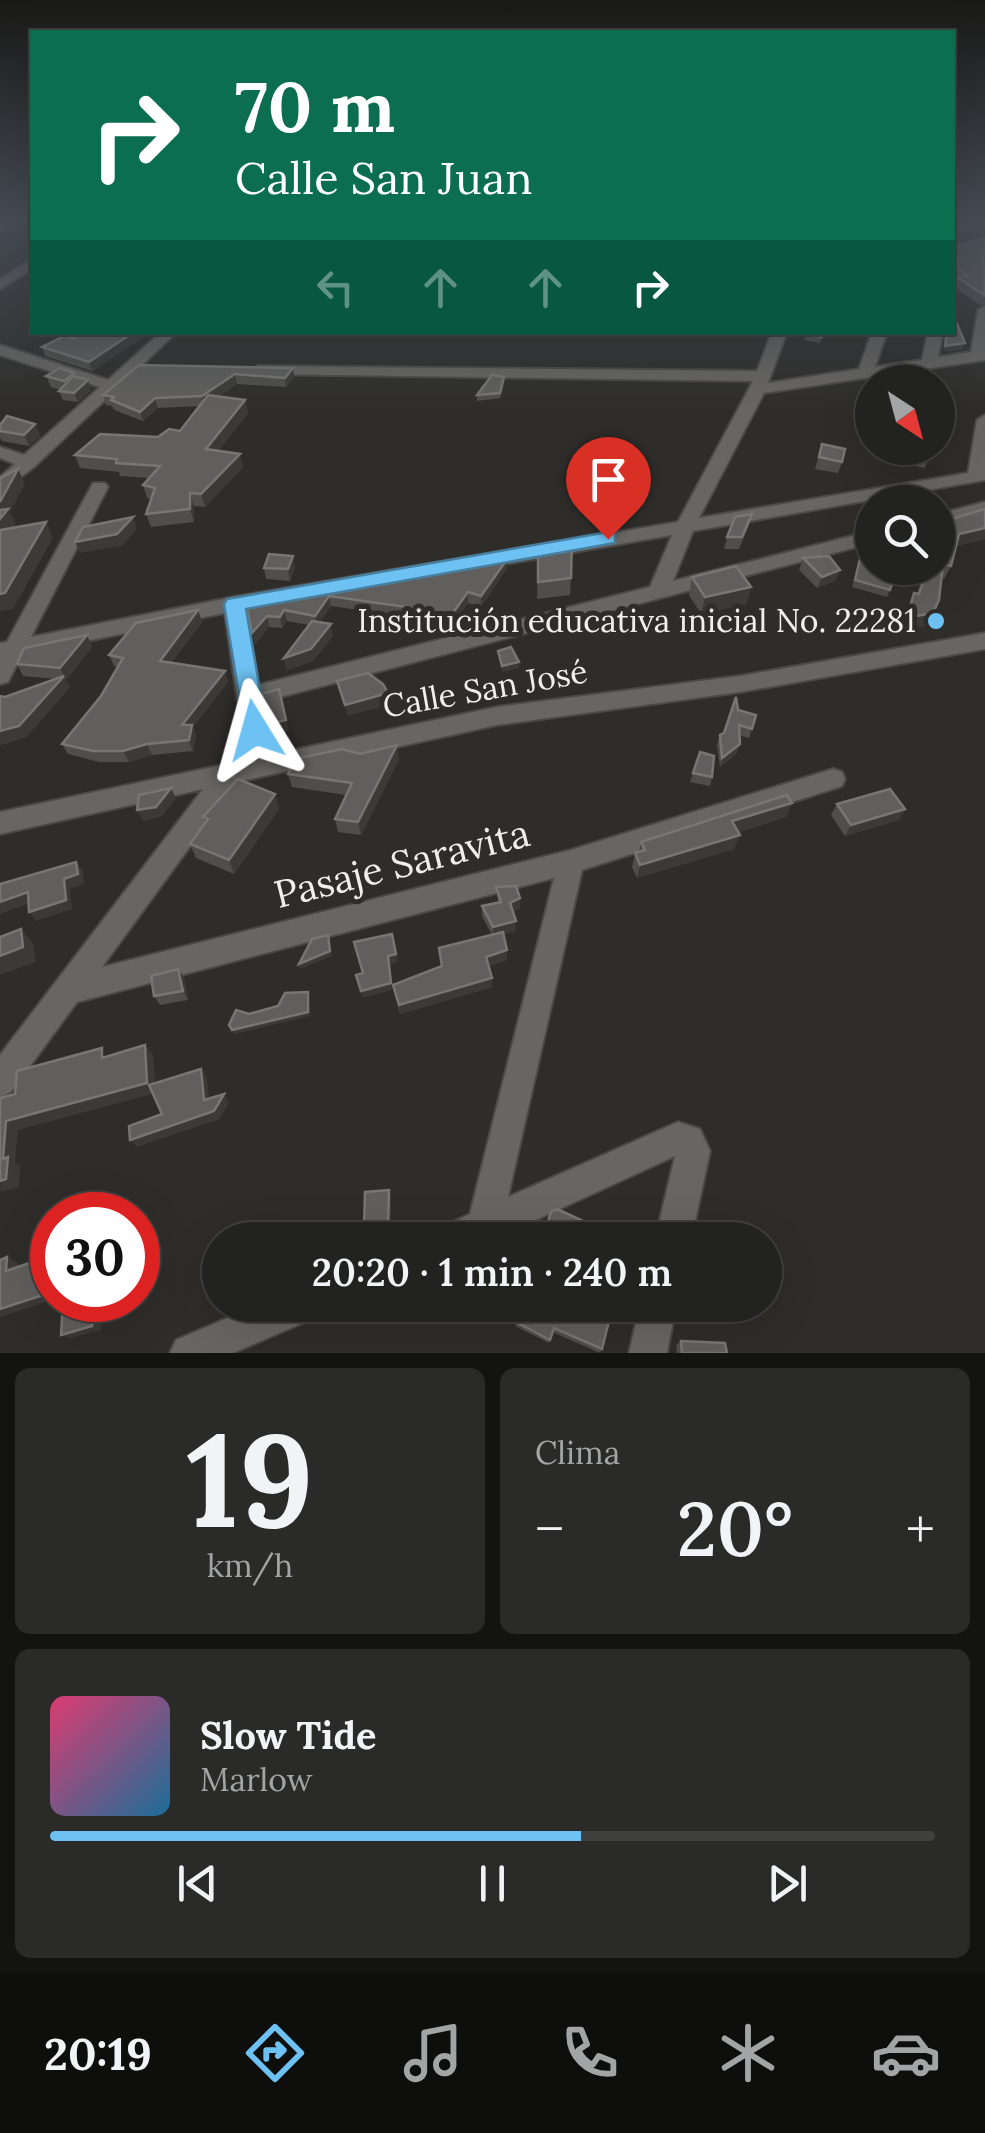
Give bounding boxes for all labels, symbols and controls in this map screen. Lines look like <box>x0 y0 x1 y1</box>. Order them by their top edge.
text: 70 m <box>235 62 395 151</box>
icon: right <box>70 70 200 200</box>
text: Calle San Juan <box>235 149 532 206</box>
icon: left <box>308 260 363 315</box>
icon: ahead <box>413 260 468 315</box>
icon: ahead <box>518 260 573 315</box>
icon: right <box>623 260 678 315</box>
north arrow <box>855 365 955 465</box>
map controls <box>855 365 955 585</box>
pin <box>566 437 651 540</box>
icon: arrive <box>581 452 636 507</box>
button: search <box>855 485 955 585</box>
place label: Institución educativa inicial No. 22281 <box>357 600 916 641</box>
marker: Institución educativa inicial No. 22281 <box>925 610 947 632</box>
street label: Calle San José <box>379 650 591 727</box>
position arrow <box>203 678 307 782</box>
street label: Pasaje Saravita <box>269 808 535 919</box>
speed limit sign: 30 <box>30 1192 160 1322</box>
text: 20:20 · 1 min · 240 m <box>312 1248 672 1296</box>
text: 19 <box>186 1396 314 1563</box>
text: Clima <box>535 1432 620 1473</box>
text: 20° <box>677 1481 793 1577</box>
text: − <box>535 1494 564 1564</box>
text: + <box>906 1494 935 1564</box>
text: km/h <box>207 1545 293 1586</box>
text: Slow Tide <box>200 1711 377 1759</box>
text: Marlow <box>200 1759 312 1800</box>
icon: previous <box>170 1856 225 1911</box>
icon: pause <box>465 1856 520 1911</box>
icon: next <box>760 1856 815 1911</box>
icon: directions <box>240 2018 310 2088</box>
icon: music <box>398 2018 468 2088</box>
icon: phone <box>555 2018 625 2088</box>
icon: climate <box>713 2018 783 2088</box>
icon: car <box>871 2018 941 2088</box>
text: 20:19 <box>44 2025 152 2082</box>

